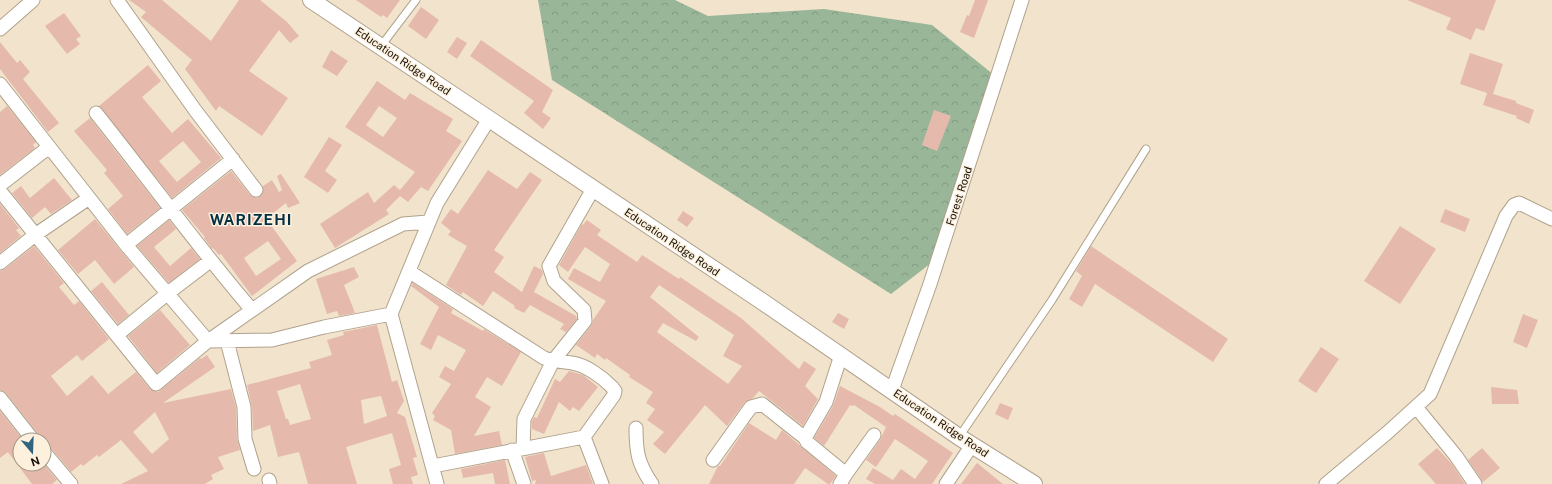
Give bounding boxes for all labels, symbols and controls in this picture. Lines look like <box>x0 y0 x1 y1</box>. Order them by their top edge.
street label: Education Ridge Road <box>353 25 453 97</box>
street label: Forest Road <box>944 165 974 227</box>
street label: Education Ridge Road <box>622 206 722 278</box>
district label: WARIZEHI <box>210 211 292 228</box>
street label: Education Ridge Road <box>891 387 991 459</box>
north arrow <box>12 432 52 472</box>
text: N <box>29 454 41 469</box>

